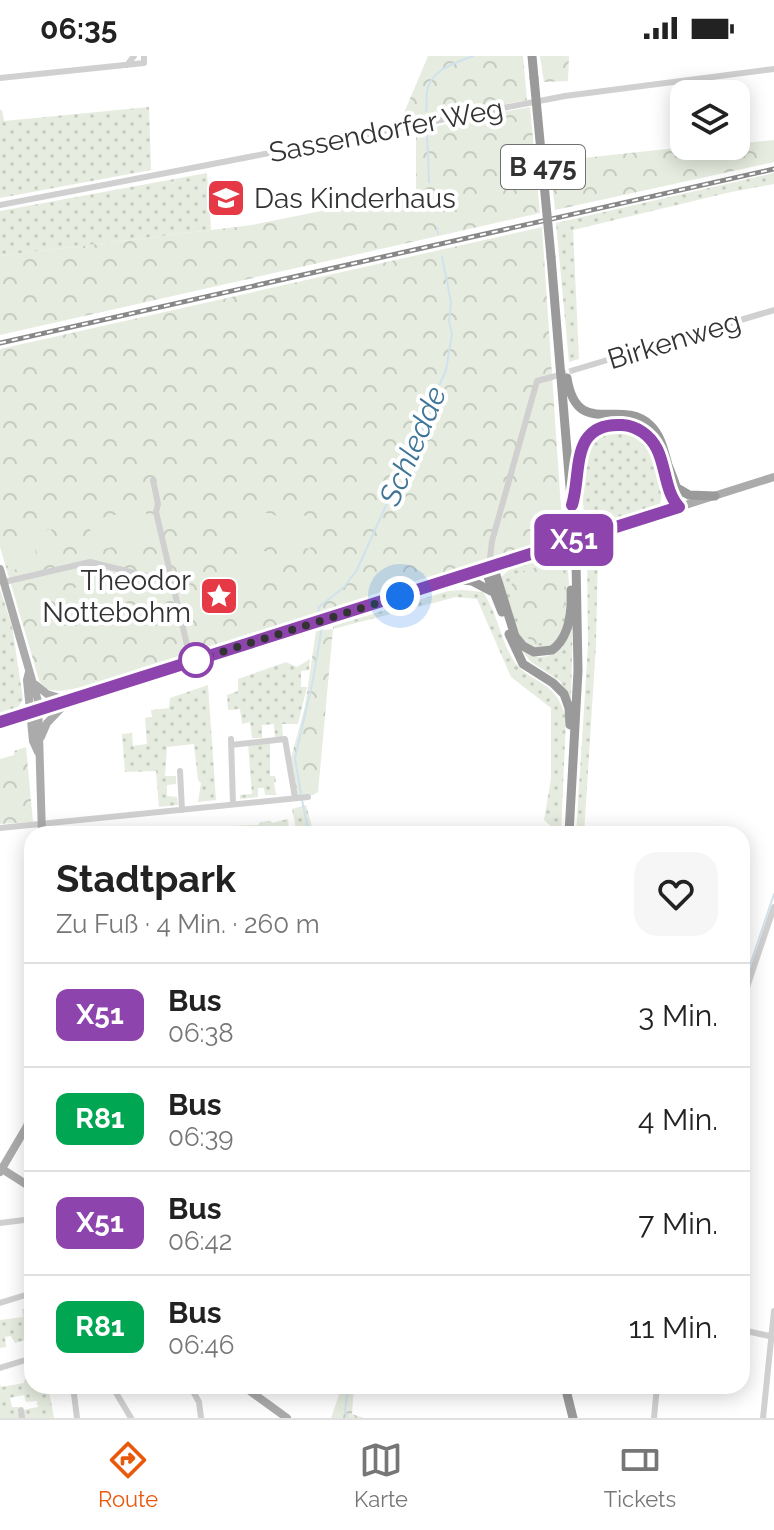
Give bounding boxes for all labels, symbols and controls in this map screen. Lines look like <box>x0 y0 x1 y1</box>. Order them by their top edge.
text: 06:35 <box>40 11 117 46</box>
map controls <box>670 80 750 160</box>
button: layers <box>670 80 750 160</box>
street label: Sassendorfer Weg <box>266 92 506 169</box>
road number: B 475 <box>501 145 585 189</box>
school or university icon: Das Kinderhaus <box>205 177 247 219</box>
place label: Das Kinderhaus <box>254 182 456 215</box>
street label: Birkenweg <box>604 305 745 376</box>
water label: Schledde <box>371 381 453 511</box>
line badge: X51 <box>528 514 620 566</box>
text: X51 <box>550 523 598 556</box>
place label: Theodor Nottebohm <box>42 564 191 629</box>
place icon: Theodor Nottebohm <box>198 575 240 617</box>
your location <box>380 576 420 616</box>
unlabelled marker <box>179 643 213 677</box>
button: heart <box>634 852 718 936</box>
text: Stadtpark <box>56 856 236 901</box>
text: Zu Fuß · 4 Min. · 260 m <box>56 909 320 939</box>
text: Bus <box>168 983 222 1018</box>
text: X51 <box>76 998 124 1031</box>
text: 3 Min. <box>638 998 718 1033</box>
text: 06:38 <box>168 1018 234 1048</box>
text: Bus <box>168 1087 222 1122</box>
text: R81 <box>75 1102 125 1135</box>
text: 4 Min. <box>638 1102 718 1137</box>
text: 06:39 <box>168 1122 234 1152</box>
text: Bus <box>168 1191 222 1226</box>
text: X51 <box>76 1206 124 1239</box>
text: 7 Min. <box>638 1206 718 1241</box>
text: 06:42 <box>168 1226 232 1256</box>
text: Bus <box>168 1295 222 1330</box>
text: R81 <box>75 1310 125 1343</box>
text: 11 Min. <box>629 1310 718 1345</box>
text: 06:46 <box>168 1330 234 1360</box>
tab: Route <box>98 1438 158 1512</box>
tab: Karte <box>354 1438 408 1512</box>
tab: Tickets <box>604 1438 676 1512</box>

